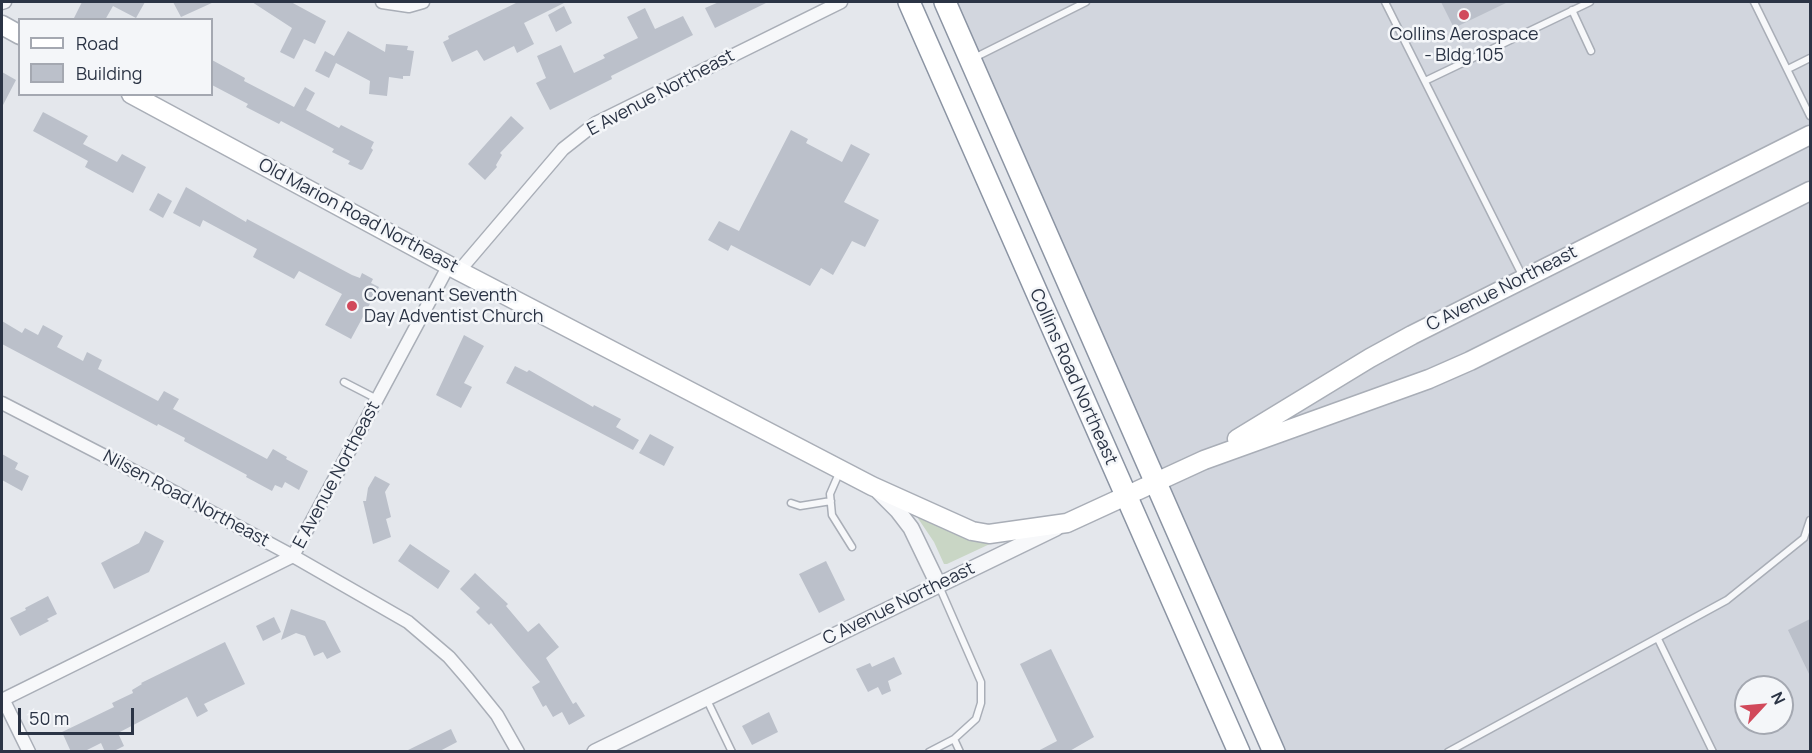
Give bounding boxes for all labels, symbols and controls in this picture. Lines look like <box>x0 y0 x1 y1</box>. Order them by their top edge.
marker: Collins Aerospace - Bldg 105 <box>1457 8 1471 22</box>
legend <box>18 18 213 96</box>
place label: Collins Aerospace - Bldg 105 <box>1390 24 1538 66</box>
text: Road <box>76 31 119 55</box>
street label: E Avenue Northeast <box>584 45 738 141</box>
text: Building <box>76 61 142 85</box>
street label: Old Marion Road Northeast <box>255 154 461 278</box>
street label: C Avenue Northeast <box>1423 242 1581 336</box>
place label: Covenant Seventh Day Adventist Church <box>364 285 543 328</box>
street label: Collins Road Northeast <box>1024 286 1122 468</box>
marker: Covenant Seventh Day Adventist Church <box>345 299 359 313</box>
street label: E Avenue Northeast <box>289 398 385 552</box>
street label: Nilsen Road Northeast <box>99 446 273 552</box>
street label: C Avenue Northeast <box>820 558 978 650</box>
north arrow <box>1734 675 1794 735</box>
text: N <box>1766 688 1791 708</box>
scale bar <box>21 696 136 734</box>
text: 50 m <box>29 706 69 730</box>

